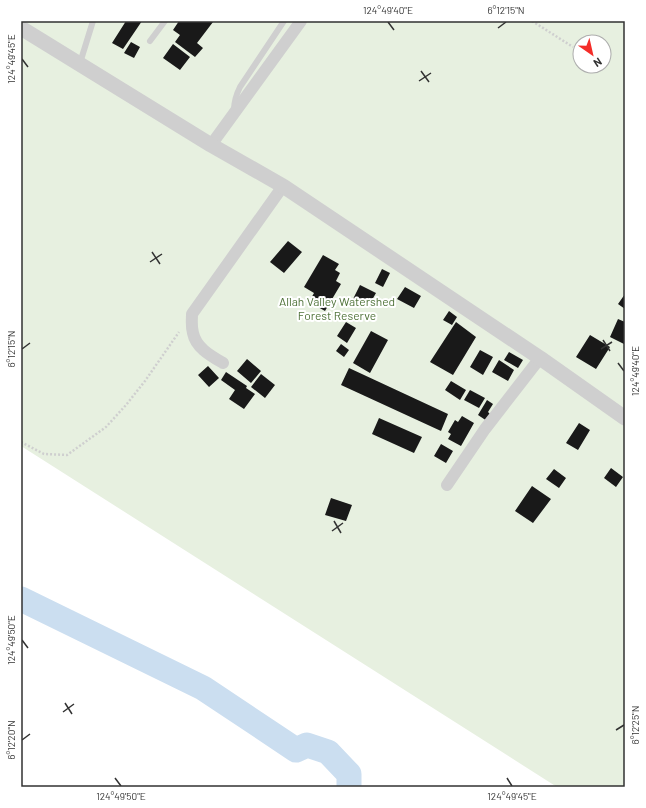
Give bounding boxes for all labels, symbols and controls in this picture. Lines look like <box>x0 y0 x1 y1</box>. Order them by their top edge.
text: 124°49'40"E <box>363 4 413 16</box>
text: 6°12'15"N <box>487 4 525 16</box>
text: 124°49'45"E <box>5 34 17 84</box>
north arrow <box>572 34 612 74</box>
text: N <box>591 55 605 70</box>
park label: Allah Valley Watershed Forest Reserve <box>279 294 395 322</box>
text: 6°12'15"N <box>5 330 17 368</box>
text: 124°49'40"E <box>629 346 641 396</box>
text: 124°49'50"E <box>5 615 17 665</box>
text: 6°12'25"N <box>629 705 641 745</box>
text: 6°12'20"N <box>5 720 17 760</box>
text: 124°49'50"E <box>96 790 146 802</box>
text: 124°49'45"E <box>487 790 537 802</box>

